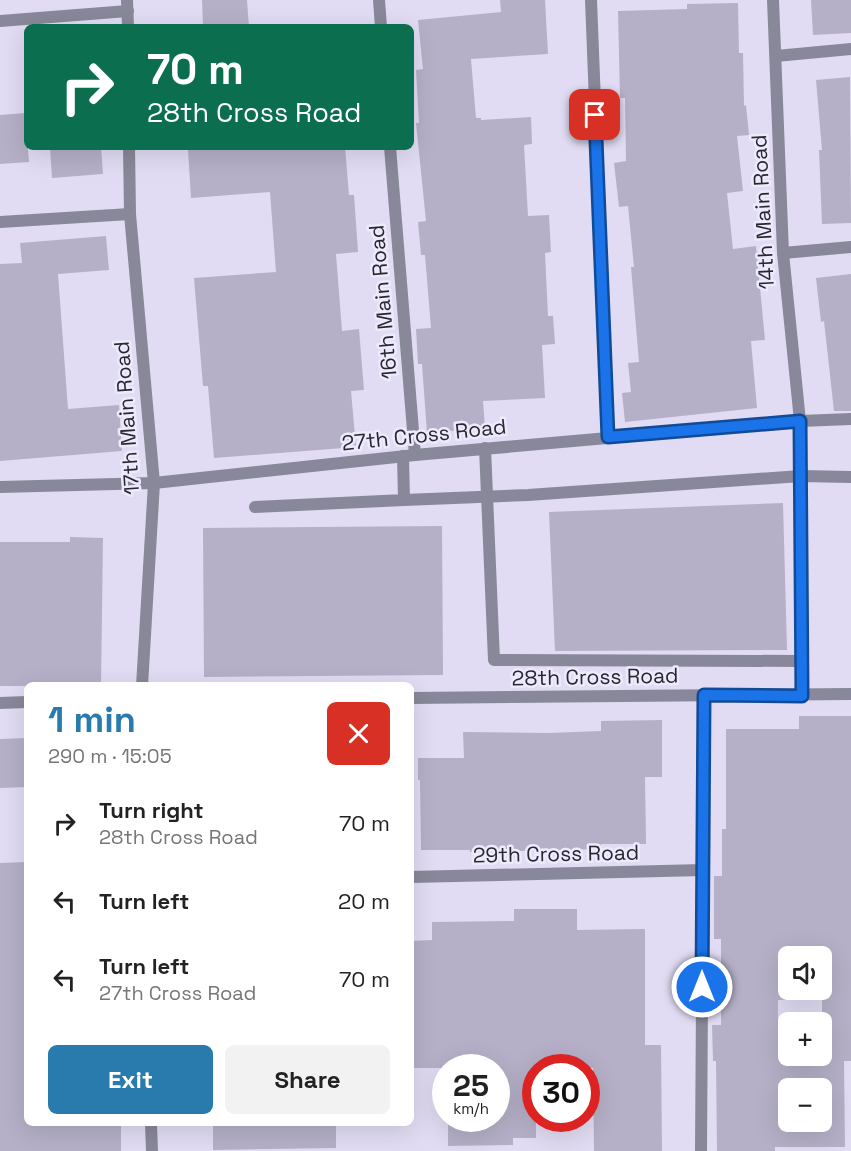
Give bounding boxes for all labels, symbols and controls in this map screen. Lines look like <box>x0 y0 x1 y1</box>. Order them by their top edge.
text: 70 m <box>147 43 244 96</box>
icon: right <box>48 48 126 126</box>
pin <box>569 89 620 140</box>
text: 28th Cross Road <box>147 95 361 130</box>
icon: arrive <box>578 98 611 131</box>
street label: 14th Main Road <box>745 134 780 290</box>
street label: 16th Main Road <box>362 224 403 380</box>
street label: 17th Main Road <box>108 340 145 496</box>
street label: 27th Cross Road <box>340 412 508 457</box>
street label: 28th Cross Road <box>511 662 679 691</box>
text: 1 min <box>48 697 136 743</box>
button: close <box>327 702 390 765</box>
text: 290 m · 15:05 <box>48 743 172 769</box>
text: Turn right <box>99 796 204 824</box>
icon: right <box>48 807 81 840</box>
text: 70 m <box>339 809 390 837</box>
text: 28th Cross Road <box>99 824 258 850</box>
street label: 29th Cross Road <box>473 839 639 868</box>
icon: left <box>48 885 81 918</box>
text: Turn left <box>99 887 189 915</box>
text: 20 m <box>338 887 390 915</box>
map controls <box>778 946 832 1132</box>
button: sound <box>778 946 832 1000</box>
text: Turn left <box>99 952 189 980</box>
position arrow <box>670 955 734 1019</box>
icon: left <box>48 963 81 996</box>
text: 70 m <box>339 965 390 993</box>
text: 27th Cross Road <box>99 980 256 1006</box>
button: + <box>778 1012 832 1066</box>
button: Exit <box>48 1045 213 1114</box>
button: Share <box>225 1045 390 1114</box>
speed limit sign: 30 <box>522 1054 600 1132</box>
text: 25 <box>453 1066 489 1105</box>
button: − <box>778 1078 832 1132</box>
text: km/h <box>453 1099 489 1118</box>

